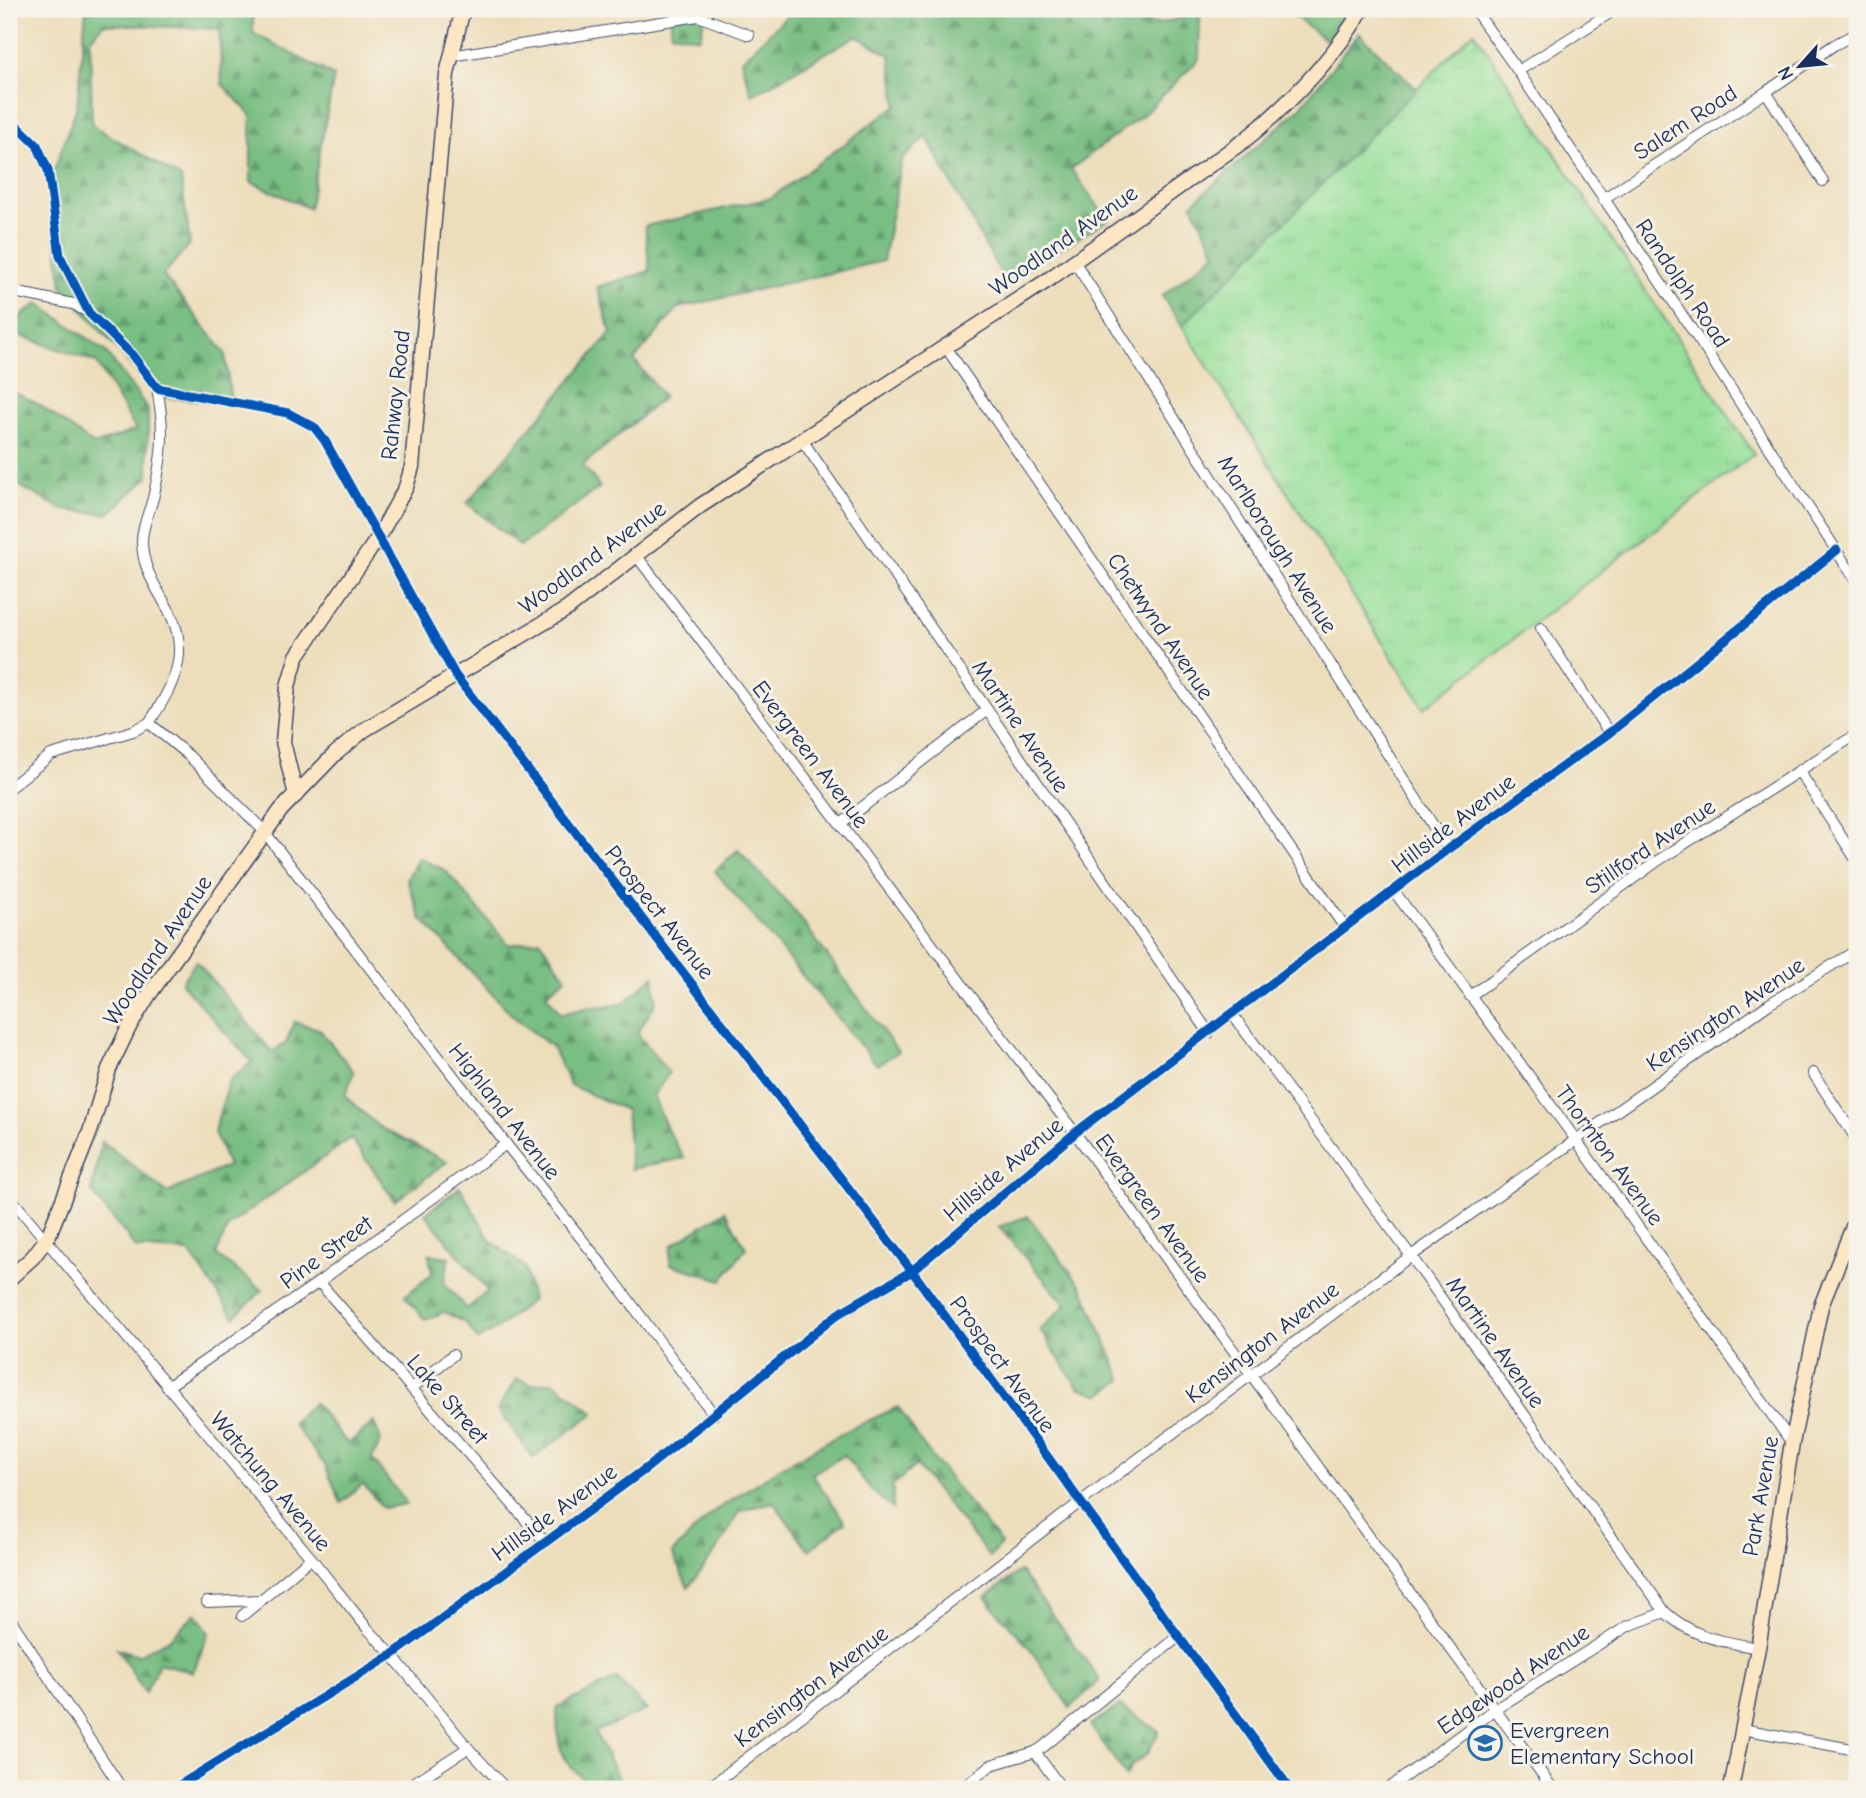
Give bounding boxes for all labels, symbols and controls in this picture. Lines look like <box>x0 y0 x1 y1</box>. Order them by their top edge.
north arrow <box>1764 32 1834 102</box>
text: N <box>1773 63 1798 84</box>
street label: Salem Road <box>1629 79 1742 166</box>
street label: Woodland Avenue <box>984 179 1143 302</box>
street label: Randolph Road <box>1630 214 1736 353</box>
street label: Rahway Road <box>375 329 416 461</box>
street label: Marlborough Avenue <box>1212 450 1343 638</box>
street label: Woodland Avenue <box>514 495 671 620</box>
street label: Chetwynd Avenue <box>1102 548 1220 705</box>
street label: Martine Avenue <box>966 655 1075 798</box>
street label: Evergreen Avenue <box>746 675 875 833</box>
street label: Hillside Avenue <box>1386 768 1521 879</box>
street label: Stillford Avenue <box>1580 793 1720 900</box>
street label: Prospect Avenue <box>599 840 720 985</box>
street label: Woodland Avenue <box>97 870 218 1030</box>
street label: Kensington Avenue <box>1641 951 1810 1077</box>
street label: Highland Avenue <box>443 1038 566 1185</box>
street label: Thornton Avenue <box>1550 1080 1670 1231</box>
street label: Hillside Avenue <box>938 1111 1069 1227</box>
street label: Evergreen Avenue <box>1090 1129 1216 1288</box>
street label: Pine Street <box>275 1209 379 1295</box>
street label: Martine Avenue <box>1440 1271 1551 1413</box>
street label: Kensington Avenue <box>1180 1276 1344 1409</box>
street label: Prospect Avenue <box>944 1291 1061 1438</box>
street label: Lake Street <box>401 1349 495 1451</box>
street label: Watchung Avenue <box>204 1406 337 1557</box>
street label: Park Avenue <box>1737 1434 1784 1558</box>
street label: Hillside Avenue <box>486 1458 622 1567</box>
street label: Edgewood Avenue <box>1432 1619 1594 1740</box>
street label: Kensington Avenue <box>729 1620 893 1753</box>
place label: Evergreen Elementary School <box>1510 1717 1694 1770</box>
school or university icon: Evergreen Elementary School <box>1466 1724 1504 1762</box>

